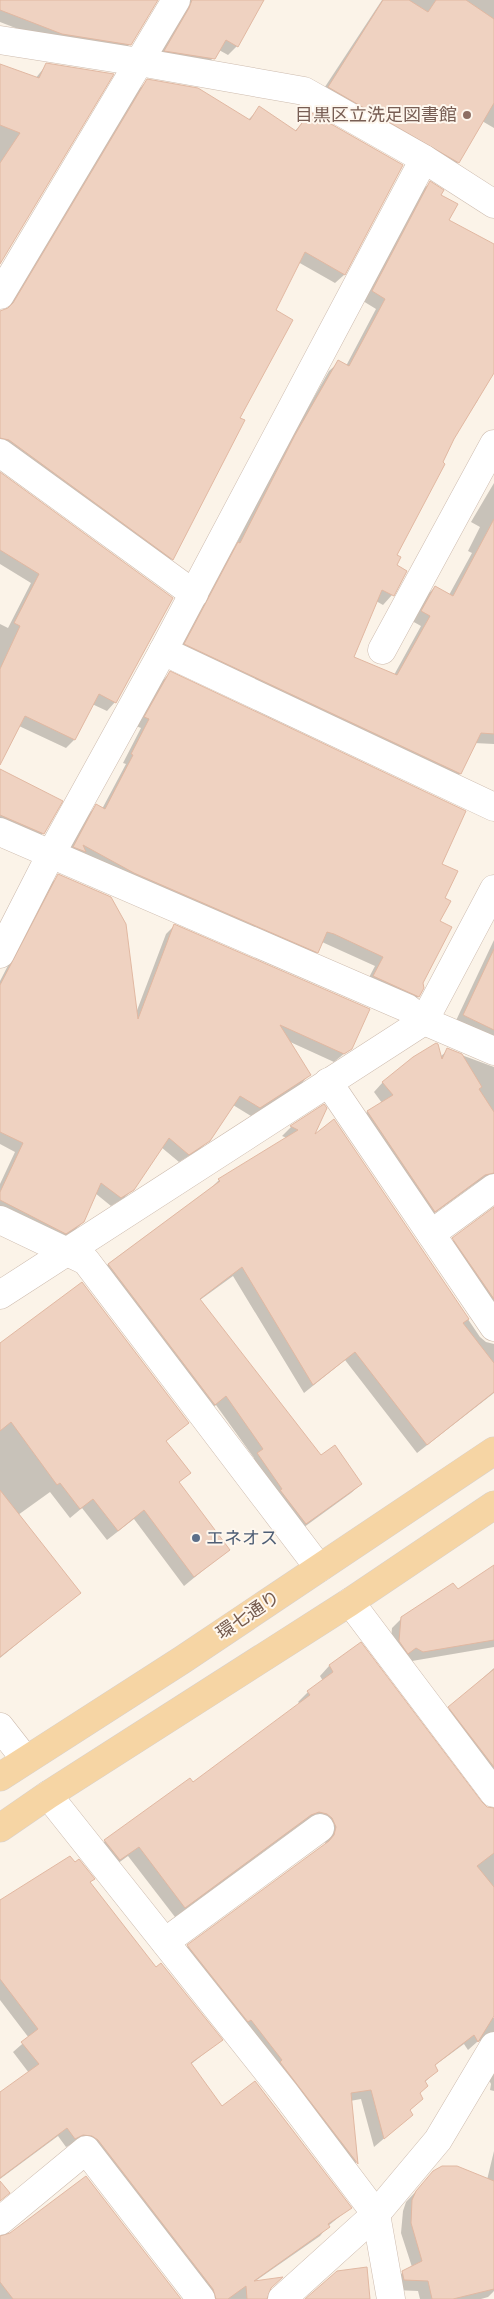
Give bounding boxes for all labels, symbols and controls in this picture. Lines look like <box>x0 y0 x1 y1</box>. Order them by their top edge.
place label: 目黒区立洗足図書館 <box>295 105 457 125</box>
marker: 目黒区立洗足図書館 <box>461 109 473 121</box>
place label: エネオス <box>206 1528 278 1548</box>
marker: エネオス <box>190 1532 202 1544</box>
street label: 環七通り <box>213 1587 283 1643</box>

